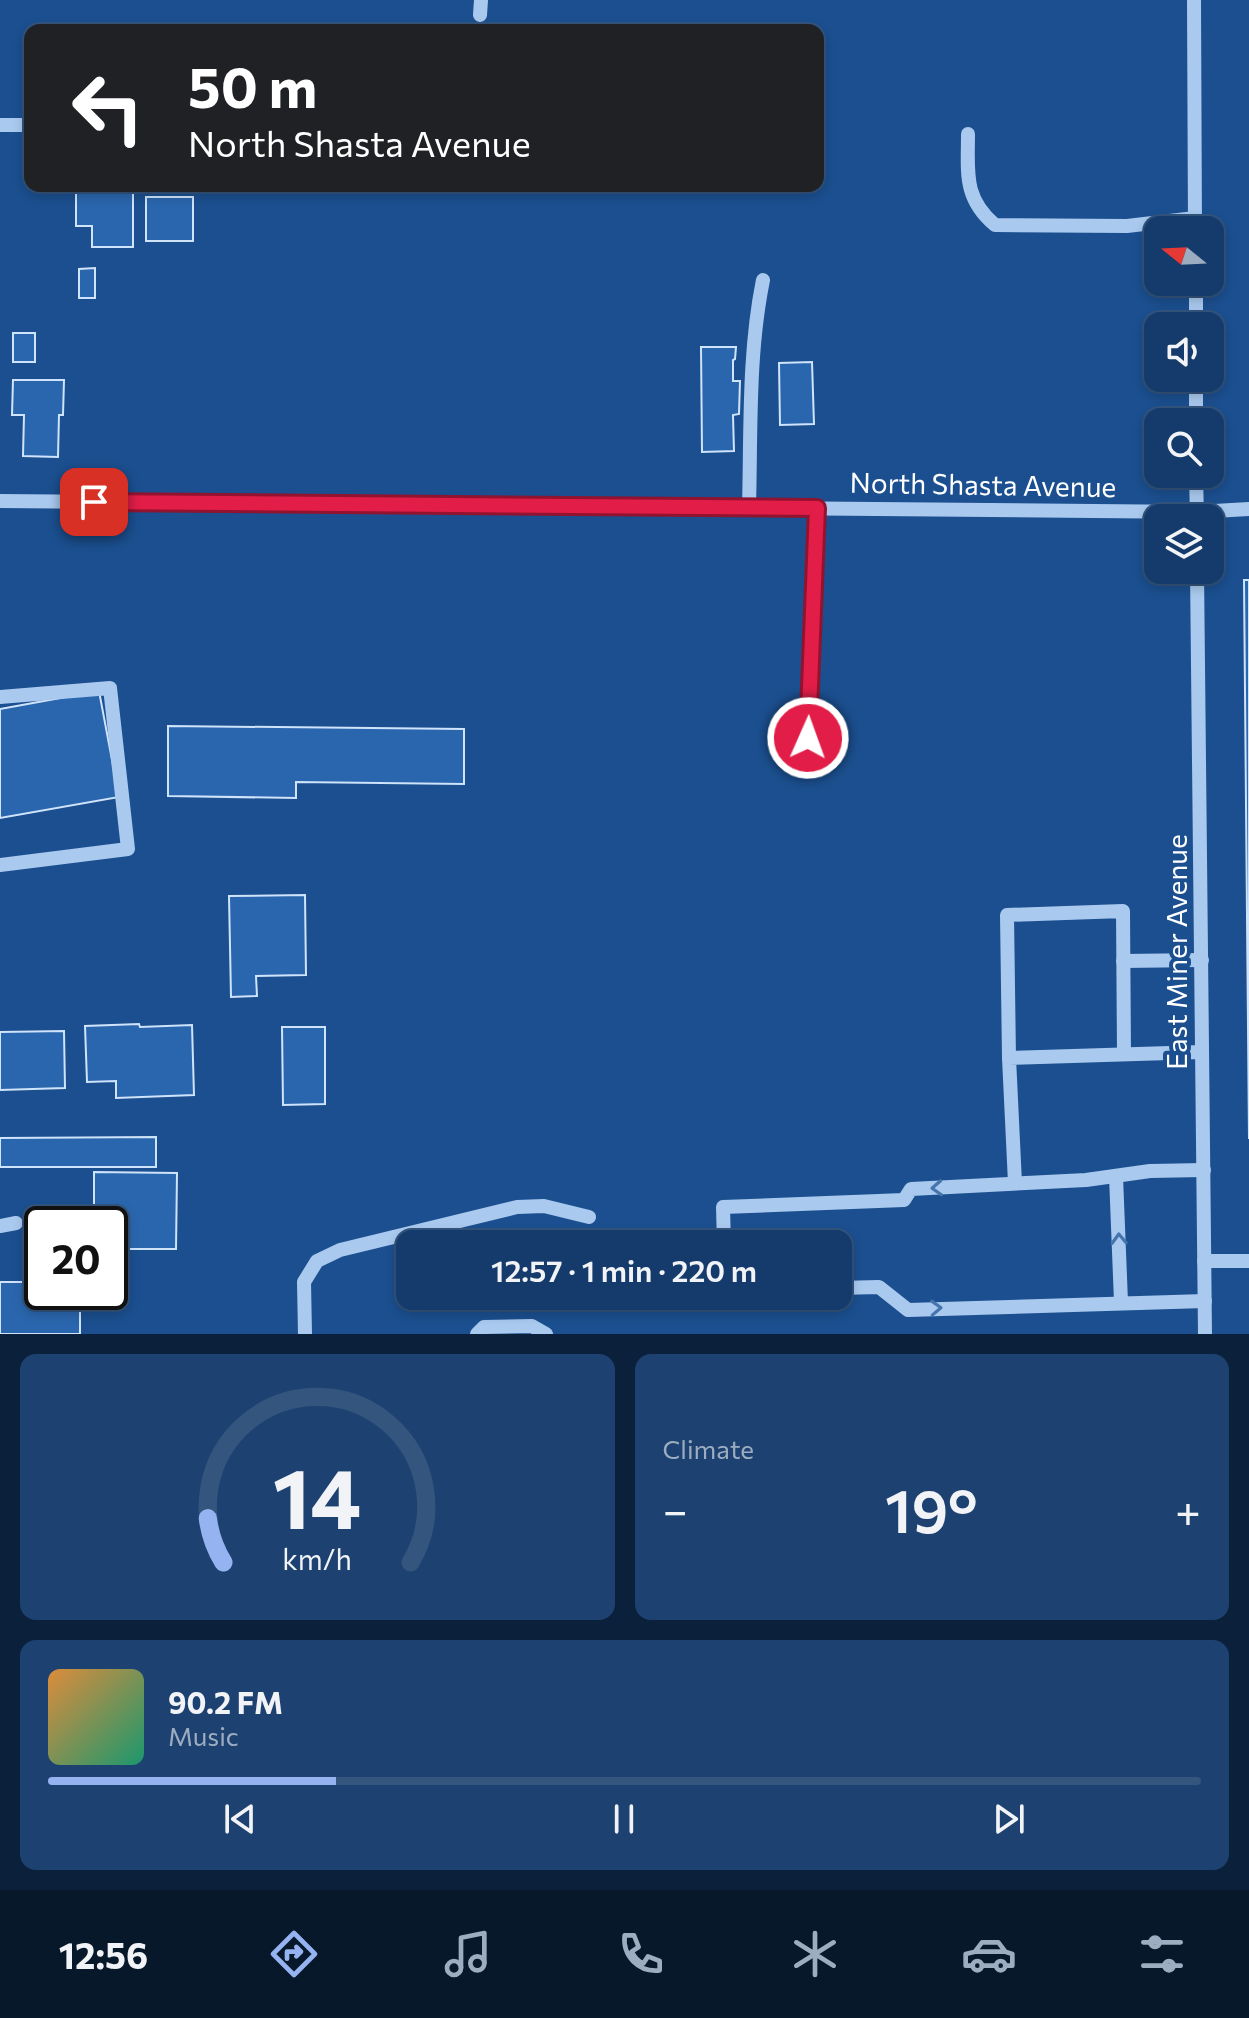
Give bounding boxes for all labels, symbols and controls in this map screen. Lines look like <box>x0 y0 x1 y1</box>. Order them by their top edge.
text: 50 m <box>188 51 317 120</box>
icon: left <box>56 56 160 160</box>
text: North Shasta Avenue <box>188 120 531 164</box>
north arrow <box>1144 216 1224 296</box>
map controls <box>1144 216 1224 584</box>
button: sound <box>1144 312 1224 392</box>
button: search <box>1144 408 1224 488</box>
street label: North Shasta Avenue <box>849 465 1117 503</box>
pin <box>60 468 128 536</box>
icon: arrive <box>72 480 116 524</box>
button: layers <box>1144 504 1224 584</box>
position arrow <box>766 696 850 780</box>
street label: East Miner Avenue <box>1159 834 1193 1070</box>
one-way arrow <box>930 1179 943 1196</box>
speed limit sign: 20 <box>24 1206 128 1310</box>
one-way arrow <box>1110 1232 1127 1245</box>
text: 12:57 · 1 min · 220 m <box>491 1251 757 1288</box>
one-way arrow <box>930 1300 943 1317</box>
text: Climate <box>663 1433 754 1464</box>
text: 14 <box>273 1444 362 1546</box>
text: 19° <box>885 1472 978 1545</box>
text: − <box>663 1482 688 1536</box>
text: + <box>1175 1482 1201 1536</box>
text: km/h <box>282 1541 352 1576</box>
text: 90.2 FM <box>168 1683 283 1720</box>
text: Music <box>168 1720 239 1751</box>
icon: previous <box>218 1797 262 1841</box>
icon: pause <box>602 1797 646 1841</box>
icon: next <box>987 1797 1031 1841</box>
icon: directions <box>266 1926 322 1982</box>
icon: music <box>440 1926 496 1982</box>
icon: phone <box>613 1926 669 1982</box>
icon: climate <box>787 1926 843 1982</box>
icon: car <box>961 1926 1017 1982</box>
icon: filters <box>1134 1926 1190 1982</box>
text: 12:56 <box>59 1932 148 1976</box>

